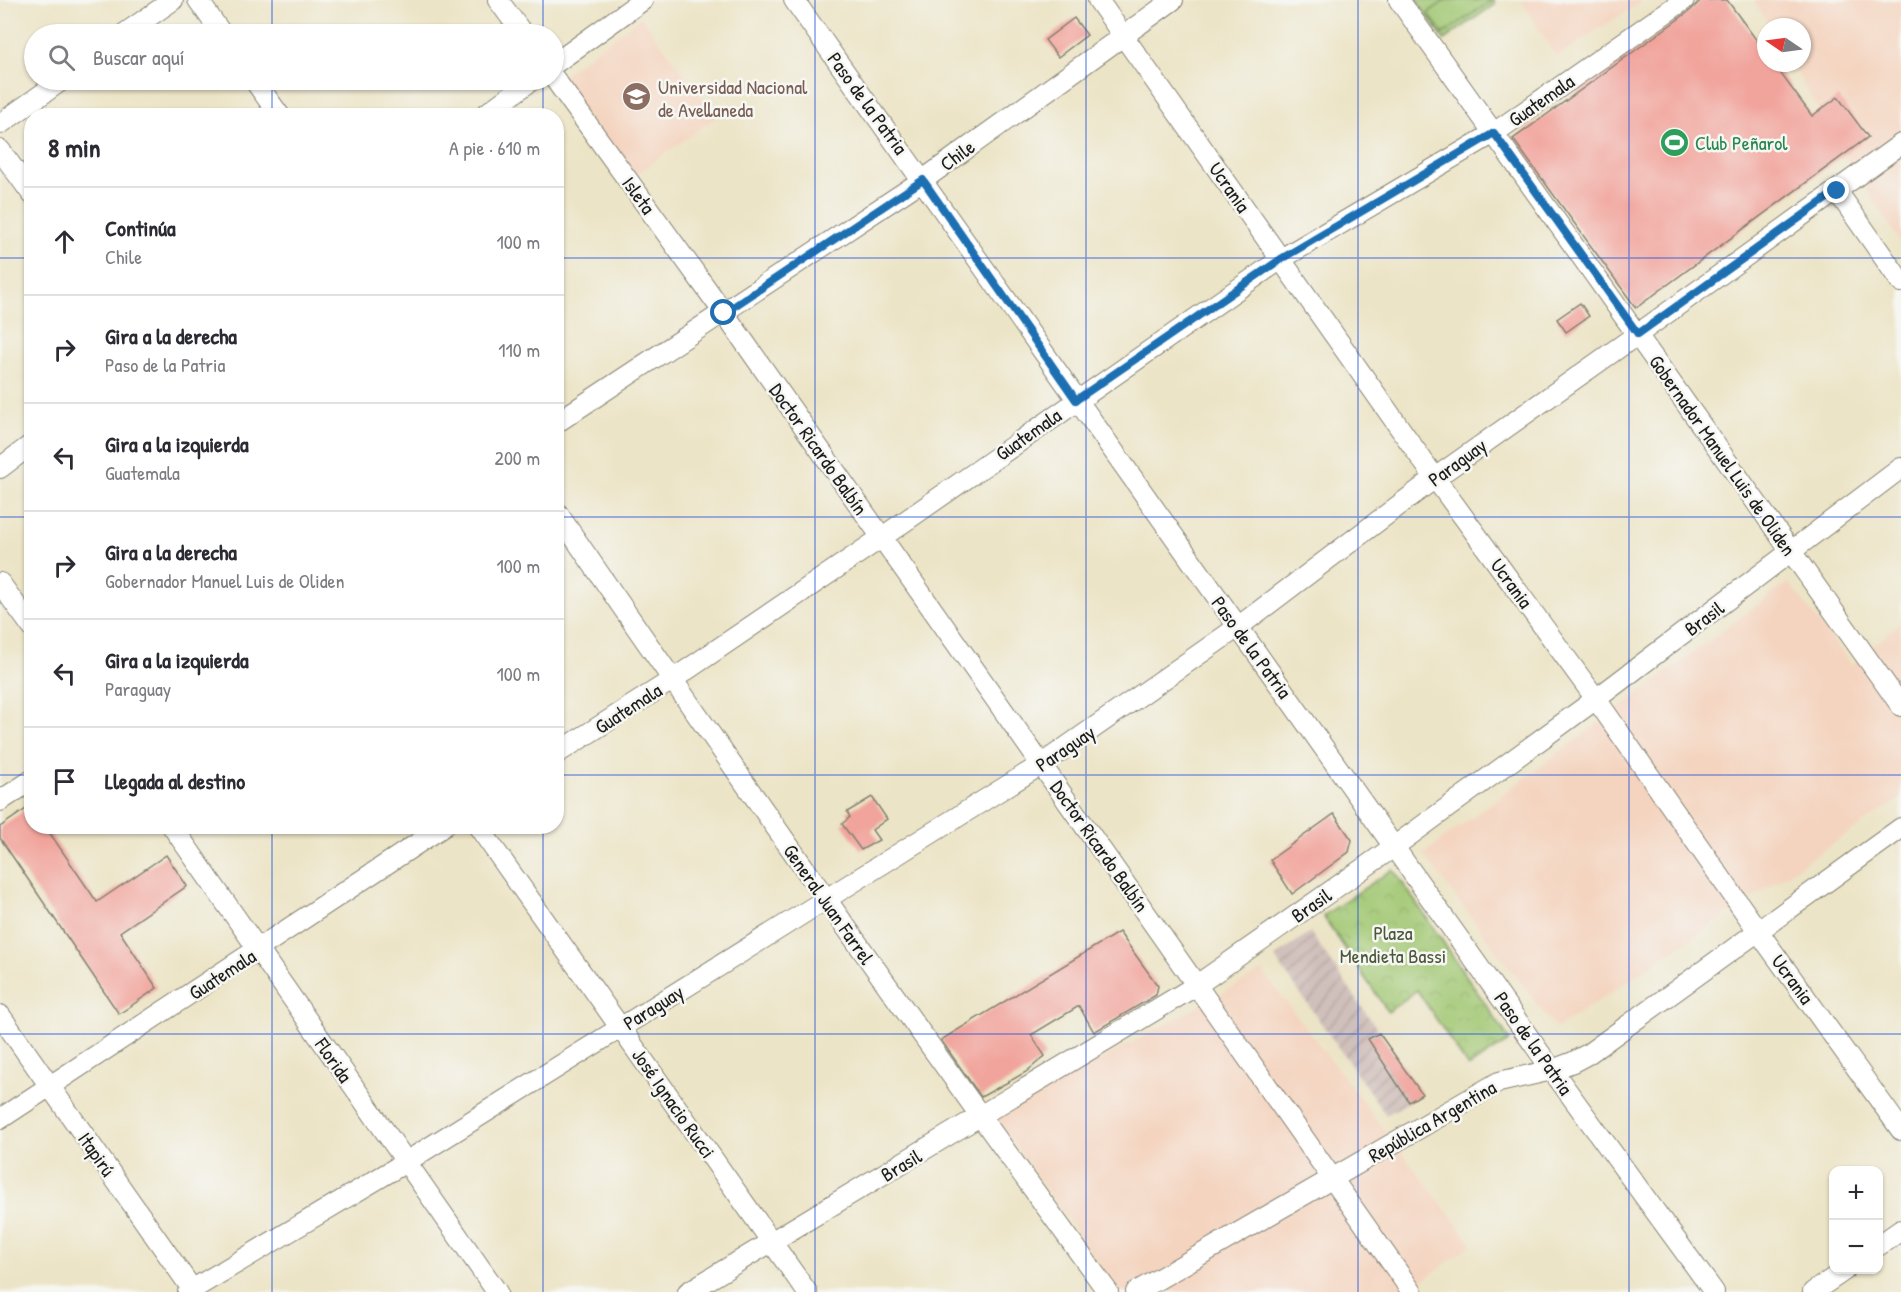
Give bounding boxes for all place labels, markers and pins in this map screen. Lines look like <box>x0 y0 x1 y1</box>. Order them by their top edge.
place label: Universidad Nacional de Avellaneda <box>658 73 808 123</box>
school or university icon: Universidad Nacional de Avellaneda <box>621 81 653 113</box>
sports icon: Club Peñarol <box>1658 126 1690 158</box>
place label: Club Peñarol <box>1695 129 1788 156</box>

